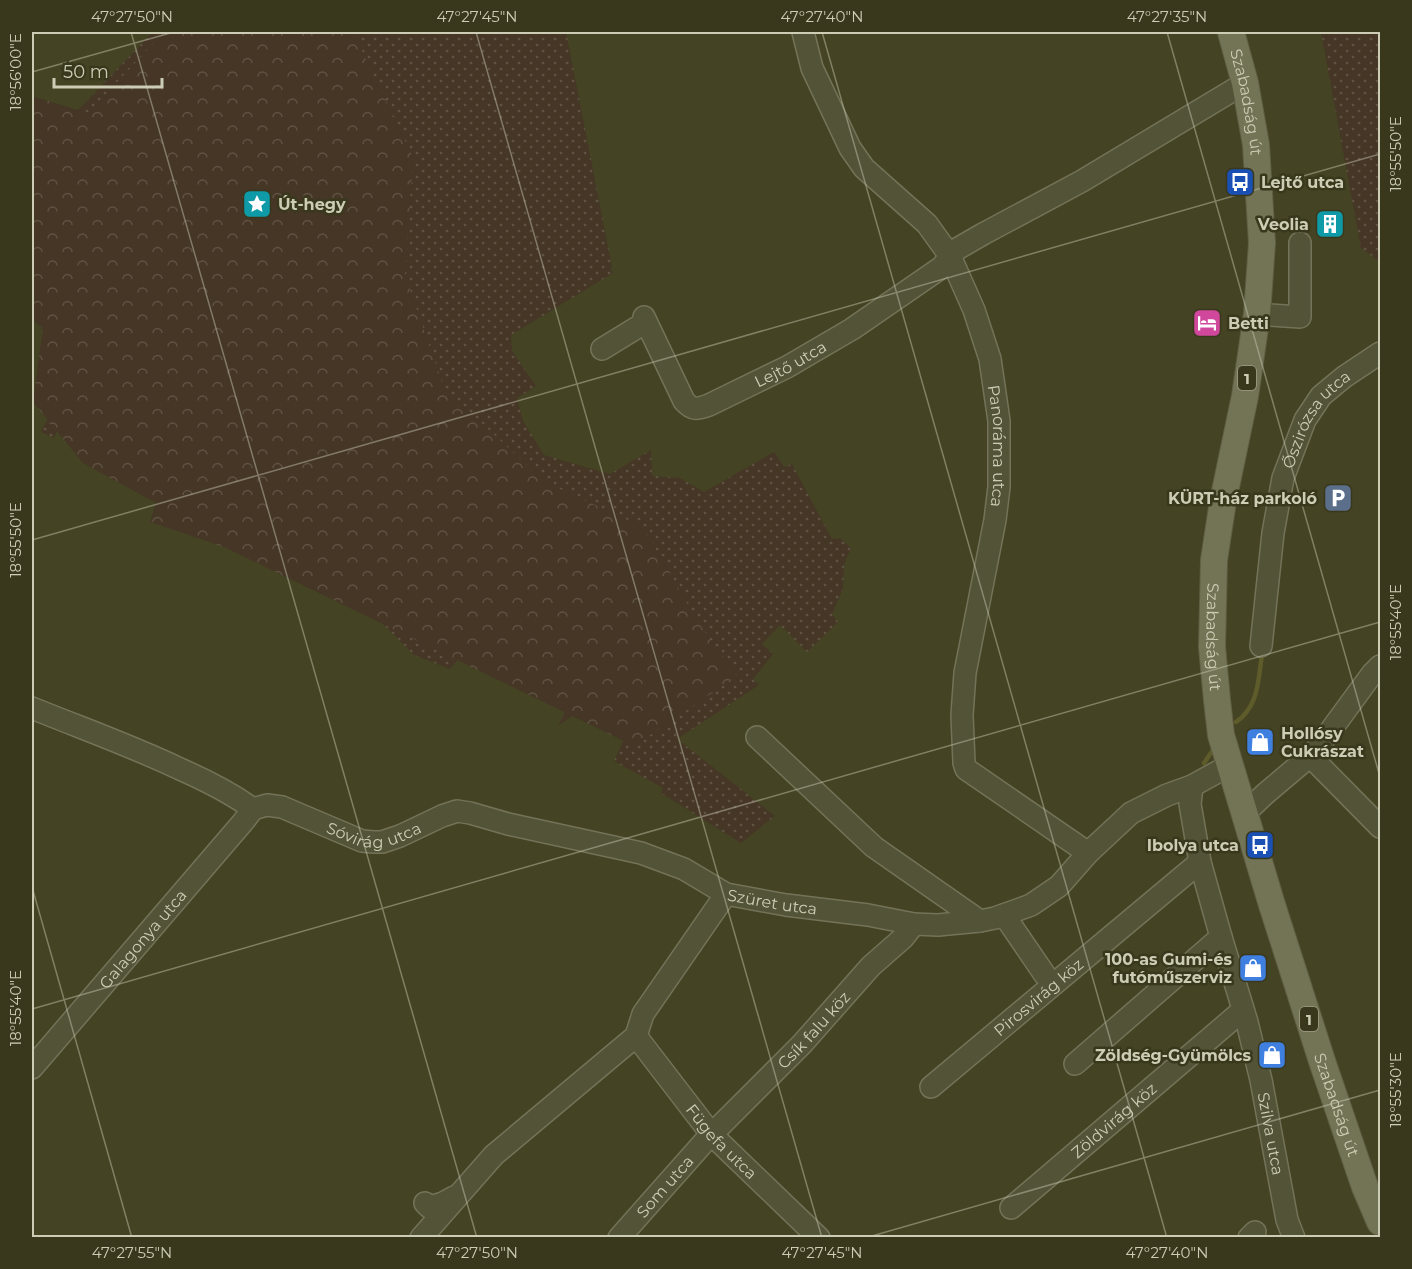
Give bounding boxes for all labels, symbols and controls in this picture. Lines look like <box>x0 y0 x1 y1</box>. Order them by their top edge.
text: 47°27'50"N <box>91 7 173 26</box>
text: 47°27'45"N <box>436 7 518 26</box>
text: 47°27'40"N <box>781 7 863 26</box>
text: 47°27'35"N <box>1127 7 1207 26</box>
text: 18°56'00"E <box>6 33 25 111</box>
street label: Szabadság út <box>1227 47 1266 156</box>
scale bar <box>54 51 162 89</box>
text: 50 m <box>63 61 109 83</box>
text: 18°55'50"E <box>1386 116 1405 192</box>
bus stop icon: Lejtő utca <box>1224 166 1256 198</box>
place label: Lejtő utca <box>1261 173 1344 192</box>
place icon: Út-hegy <box>241 188 273 220</box>
place label: Út-hegy <box>278 195 346 214</box>
building icon: Veolia <box>1314 208 1346 240</box>
place label: Veolia <box>1257 215 1309 234</box>
hotel icon: Betti <box>1191 307 1223 339</box>
place label: Betti <box>1228 314 1269 333</box>
street label: Lejtő utca <box>751 337 830 391</box>
road number: 1 <box>1238 366 1256 390</box>
street label: Őszirózsa utca <box>1277 366 1354 471</box>
street label: Panoráma utca <box>984 384 1009 508</box>
parking icon: KÜRT-ház parkoló <box>1322 482 1354 514</box>
place label: KÜRT-ház parkoló <box>1168 489 1317 508</box>
text: 18°55'50"E <box>6 502 25 578</box>
street label: Szabadság út <box>1202 583 1226 692</box>
text: 18°55'40"E <box>1386 584 1405 660</box>
place label: Hollósy Cukrászat <box>1281 724 1364 761</box>
shop icon: Hollósy Cukrászat <box>1244 726 1276 758</box>
street label: Sóvirág utca <box>325 813 423 833</box>
text: Sóvirág utca <box>324 818 424 852</box>
bus stop icon: Ibolya utca <box>1244 829 1276 861</box>
place label: Ibolya utca <box>1147 836 1239 855</box>
street label: Galagonya utca <box>95 885 190 992</box>
street label: Szüret utca <box>726 885 818 918</box>
place label: 100-as Gumi-és futóműszerviz <box>1105 950 1232 987</box>
shop icon: 100-as Gumi-és futóműszerviz <box>1237 952 1269 984</box>
street label: Pirosvirág köz <box>990 954 1087 1040</box>
text: 18°55'40"E <box>6 970 25 1046</box>
street label: Csík falu köz <box>773 987 854 1073</box>
road number: 1 <box>1300 1007 1318 1031</box>
shop icon: Zöldség-Gyümölcs <box>1256 1039 1288 1071</box>
place label: Zöldség-Gyümölcs <box>1095 1046 1252 1065</box>
street label: Szabadság út <box>1311 1050 1364 1159</box>
text: 18°55'30"E <box>1386 1052 1405 1128</box>
street label: Zöldvirág köz <box>1067 1079 1160 1162</box>
street label: Szilva utca <box>1254 1091 1288 1177</box>
street label: Fügefa utca <box>682 1100 761 1183</box>
street label: Som utca <box>632 1151 697 1221</box>
text: 47°27'55"N <box>92 1243 172 1262</box>
text: 47°27'50"N <box>436 1243 518 1262</box>
text: 47°27'45"N <box>781 1243 863 1262</box>
text: 47°27'40"N <box>1126 1243 1208 1262</box>

